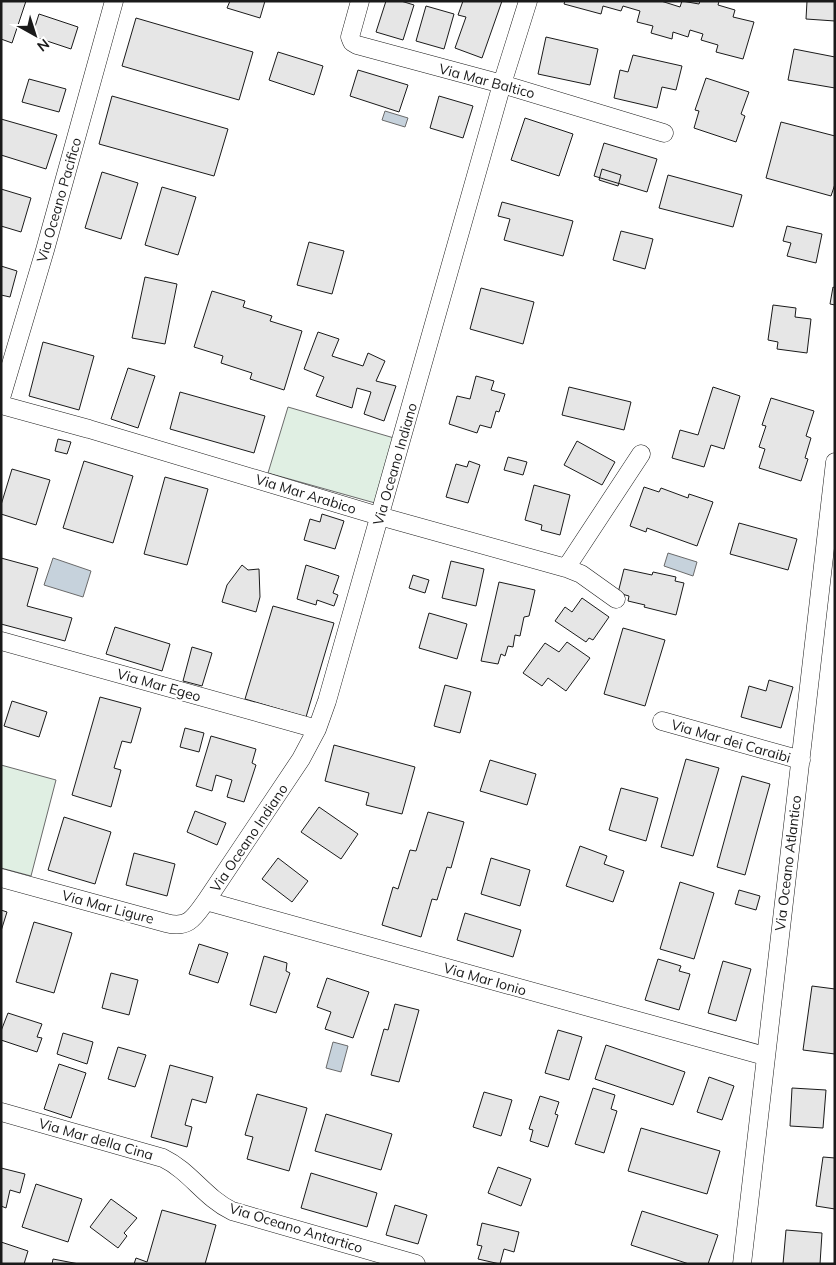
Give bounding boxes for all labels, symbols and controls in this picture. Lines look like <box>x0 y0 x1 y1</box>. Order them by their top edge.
north arrow <box>10 10 60 60</box>
text: N <box>33 35 53 55</box>
street label: Via Mar Baltico <box>437 60 537 102</box>
street label: Via Oceano Pacifico <box>33 136 85 264</box>
street label: Via Oceano Indiano <box>369 401 421 527</box>
street label: Via Mar Arabico <box>253 470 359 518</box>
street label: Via Mar Egeo <box>115 664 203 706</box>
street label: Via Mar dei Caraibi <box>669 715 793 767</box>
street label: Via Oceano Indiano <box>206 780 292 896</box>
street label: Via Oceano Atlantico <box>771 794 805 932</box>
street label: Via Mar Ligure <box>60 886 156 928</box>
street label: Via Mar Ionio <box>441 959 529 999</box>
street label: Via Mar della Cina <box>37 1114 155 1164</box>
street label: Via Oceano Antartico <box>227 1199 365 1257</box>

